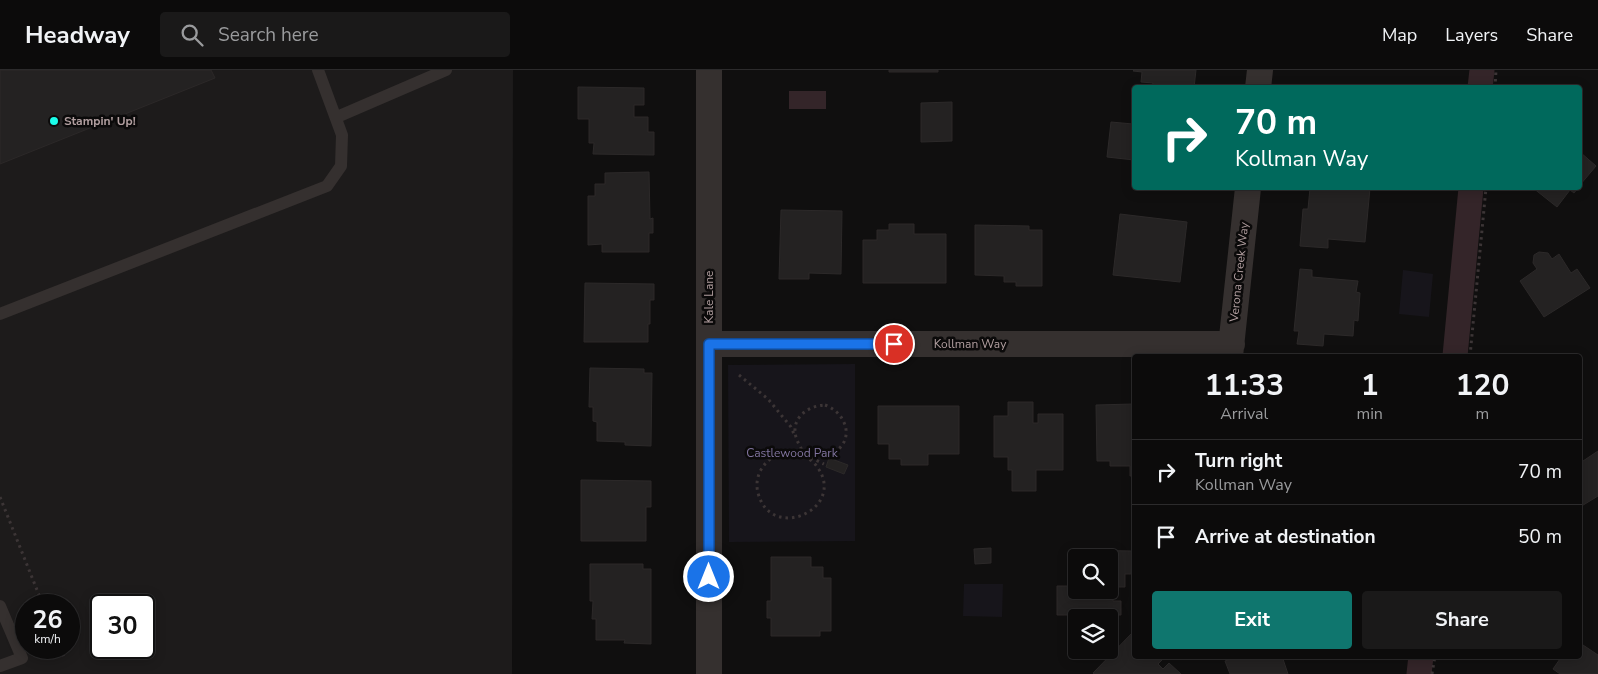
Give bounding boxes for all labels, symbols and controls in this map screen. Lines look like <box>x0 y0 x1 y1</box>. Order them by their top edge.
search box <box>160 12 510 57</box>
text: Headway <box>25 19 130 51</box>
icon: search <box>178 21 206 49</box>
text: Search here <box>218 22 319 48</box>
text: Map <box>1382 23 1417 47</box>
text: Layers <box>1445 23 1498 47</box>
text: Share <box>1526 23 1573 47</box>
text: 70 m <box>1235 99 1317 146</box>
icon: right <box>1152 105 1217 170</box>
place label: Stampin' Up! <box>64 113 136 129</box>
marker: Stampin' Up! <box>48 115 60 127</box>
text: Kollman Way <box>1235 144 1368 174</box>
street label: Verona Creek Way <box>1226 220 1252 324</box>
street label: Kale Lane <box>701 271 717 323</box>
pin <box>873 323 915 365</box>
icon: arrive <box>880 330 908 358</box>
street label: Kollman Way <box>934 336 1007 352</box>
text: 11:33 <box>1205 365 1284 406</box>
text: 1 <box>1361 365 1379 406</box>
text: 120 <box>1455 365 1509 406</box>
text: Arrival <box>1220 403 1268 425</box>
text: min <box>1356 403 1383 425</box>
text: m <box>1476 403 1489 425</box>
park label: Castlewood Park <box>746 445 839 461</box>
text: Turn right <box>1195 448 1282 474</box>
icon: right <box>1152 458 1180 486</box>
text: 70 m <box>1518 459 1562 485</box>
text: Kollman Way <box>1195 474 1292 496</box>
icon: arrive <box>1152 523 1180 551</box>
text: Arrive at destination <box>1195 524 1376 550</box>
text: 50 m <box>1518 524 1562 550</box>
map controls <box>1068 549 1118 659</box>
button: search <box>1068 549 1118 599</box>
position arrow <box>682 550 734 602</box>
button: Exit <box>1152 591 1352 649</box>
button: Share <box>1362 591 1562 649</box>
speed limit sign: 30 <box>90 594 155 659</box>
text: 26 <box>32 603 63 637</box>
button: layers <box>1068 609 1118 659</box>
text: km/h <box>34 631 61 647</box>

